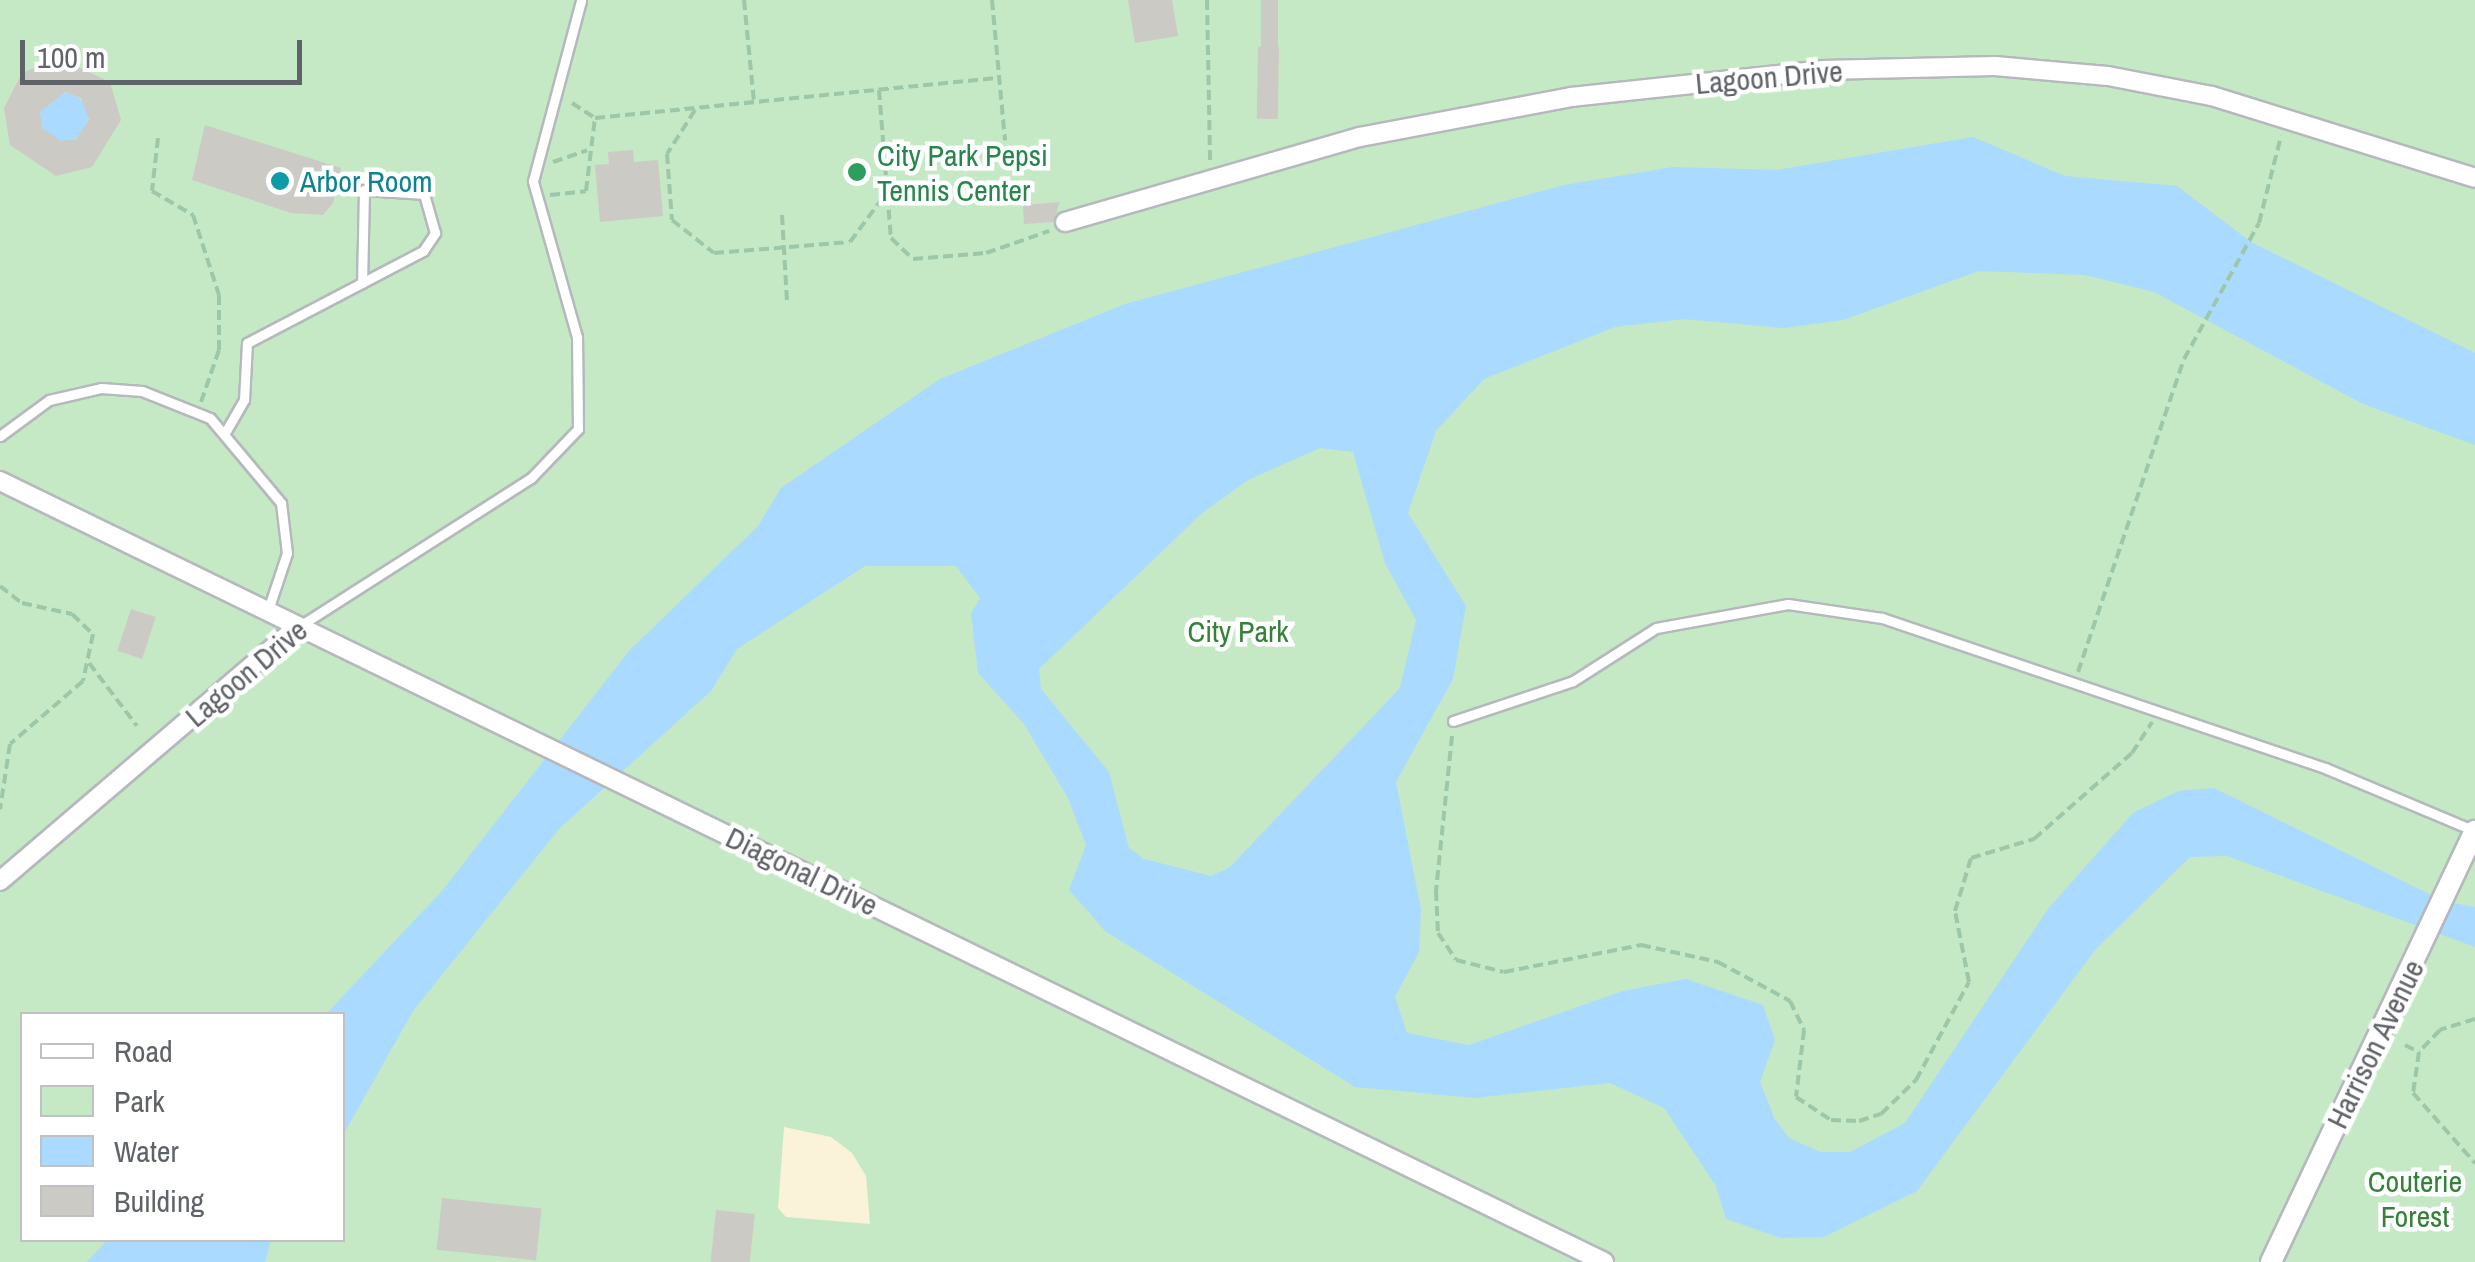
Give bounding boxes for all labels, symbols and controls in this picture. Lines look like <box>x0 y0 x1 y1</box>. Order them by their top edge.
scale bar <box>25 20 308 82</box>
text: 100 m <box>37 37 105 77</box>
street label: Lagoon Drive <box>1694 53 1844 101</box>
place label: City Park Pepsi Tennis Center <box>877 137 1048 208</box>
marker: City Park Pepsi Tennis Center <box>846 161 868 183</box>
place label: Arbor Room <box>300 163 433 199</box>
marker: Arbor Room <box>269 170 291 192</box>
street label: Lagoon Drive <box>178 612 314 734</box>
park label: City Park <box>1187 613 1289 649</box>
street label: Diagonal Drive <box>720 819 884 923</box>
street label: Harrison Avenue <box>2318 953 2432 1135</box>
legend <box>20 1012 345 1242</box>
text: Road <box>114 1031 173 1071</box>
text: Park <box>114 1081 165 1121</box>
text: Water <box>114 1131 179 1171</box>
park label: Couterie Forest <box>2368 1163 2462 1234</box>
text: Building <box>114 1181 204 1221</box>

